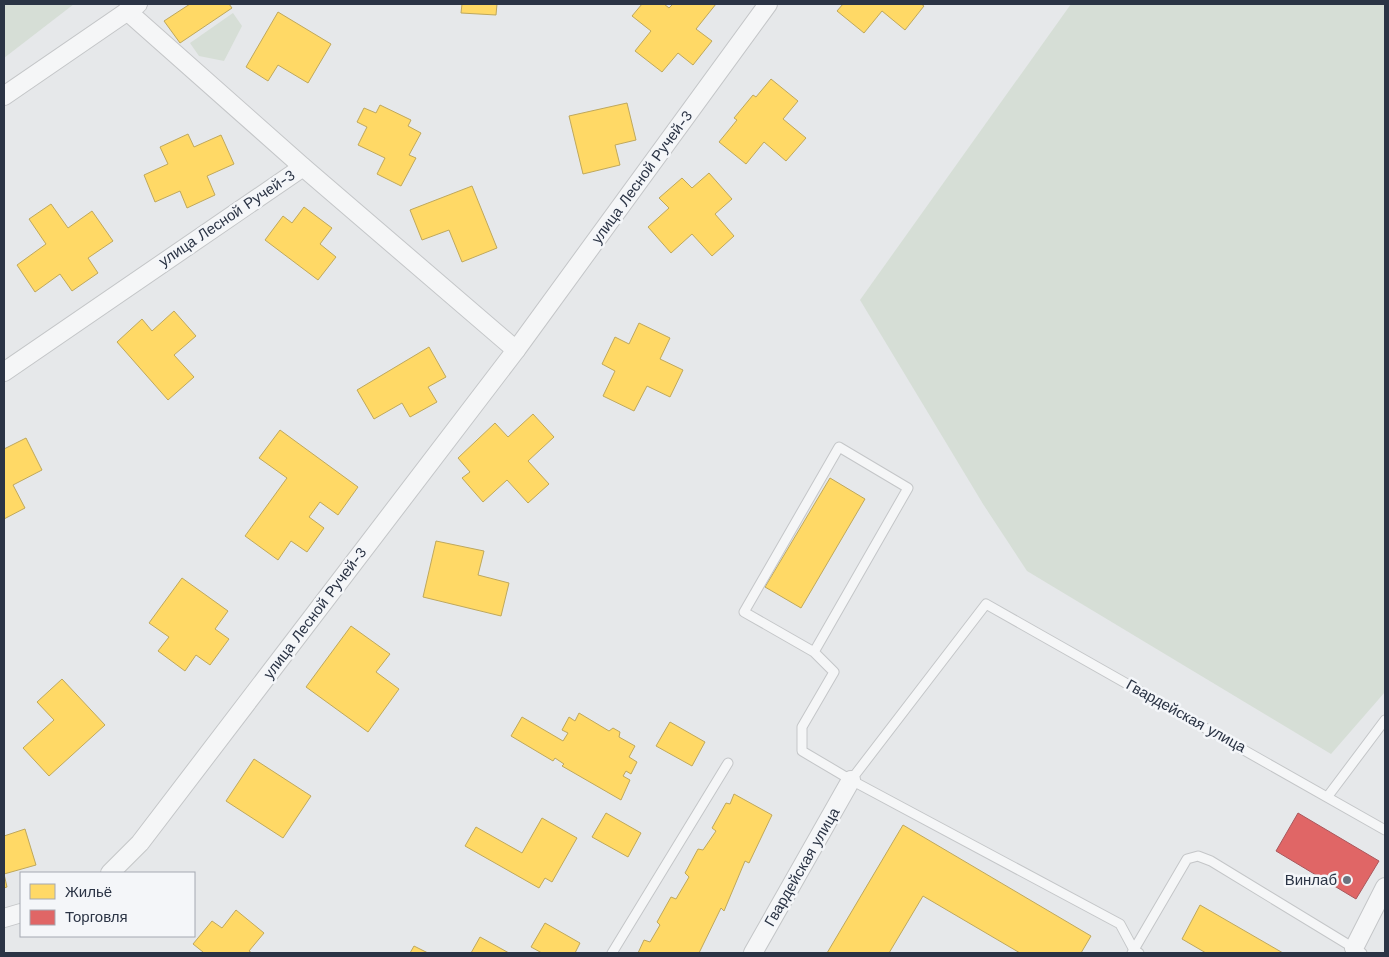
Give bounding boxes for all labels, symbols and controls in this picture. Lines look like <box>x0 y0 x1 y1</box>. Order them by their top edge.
street label: улица Лесной Ручей-3 <box>588 107 696 247</box>
street label: улица Лесной Ручей-3 <box>155 166 299 270</box>
street label: улица Лесной Ручей-3 <box>260 544 370 682</box>
street label: Гвардейская улица <box>1123 676 1250 757</box>
street label: Гвардейская улица <box>761 804 844 930</box>
place label: Винлаб <box>1285 871 1337 889</box>
legend <box>20 872 195 937</box>
marker: Винлаб <box>1341 874 1353 886</box>
text: Жильё <box>65 883 112 901</box>
text: Торговля <box>65 908 128 926</box>

